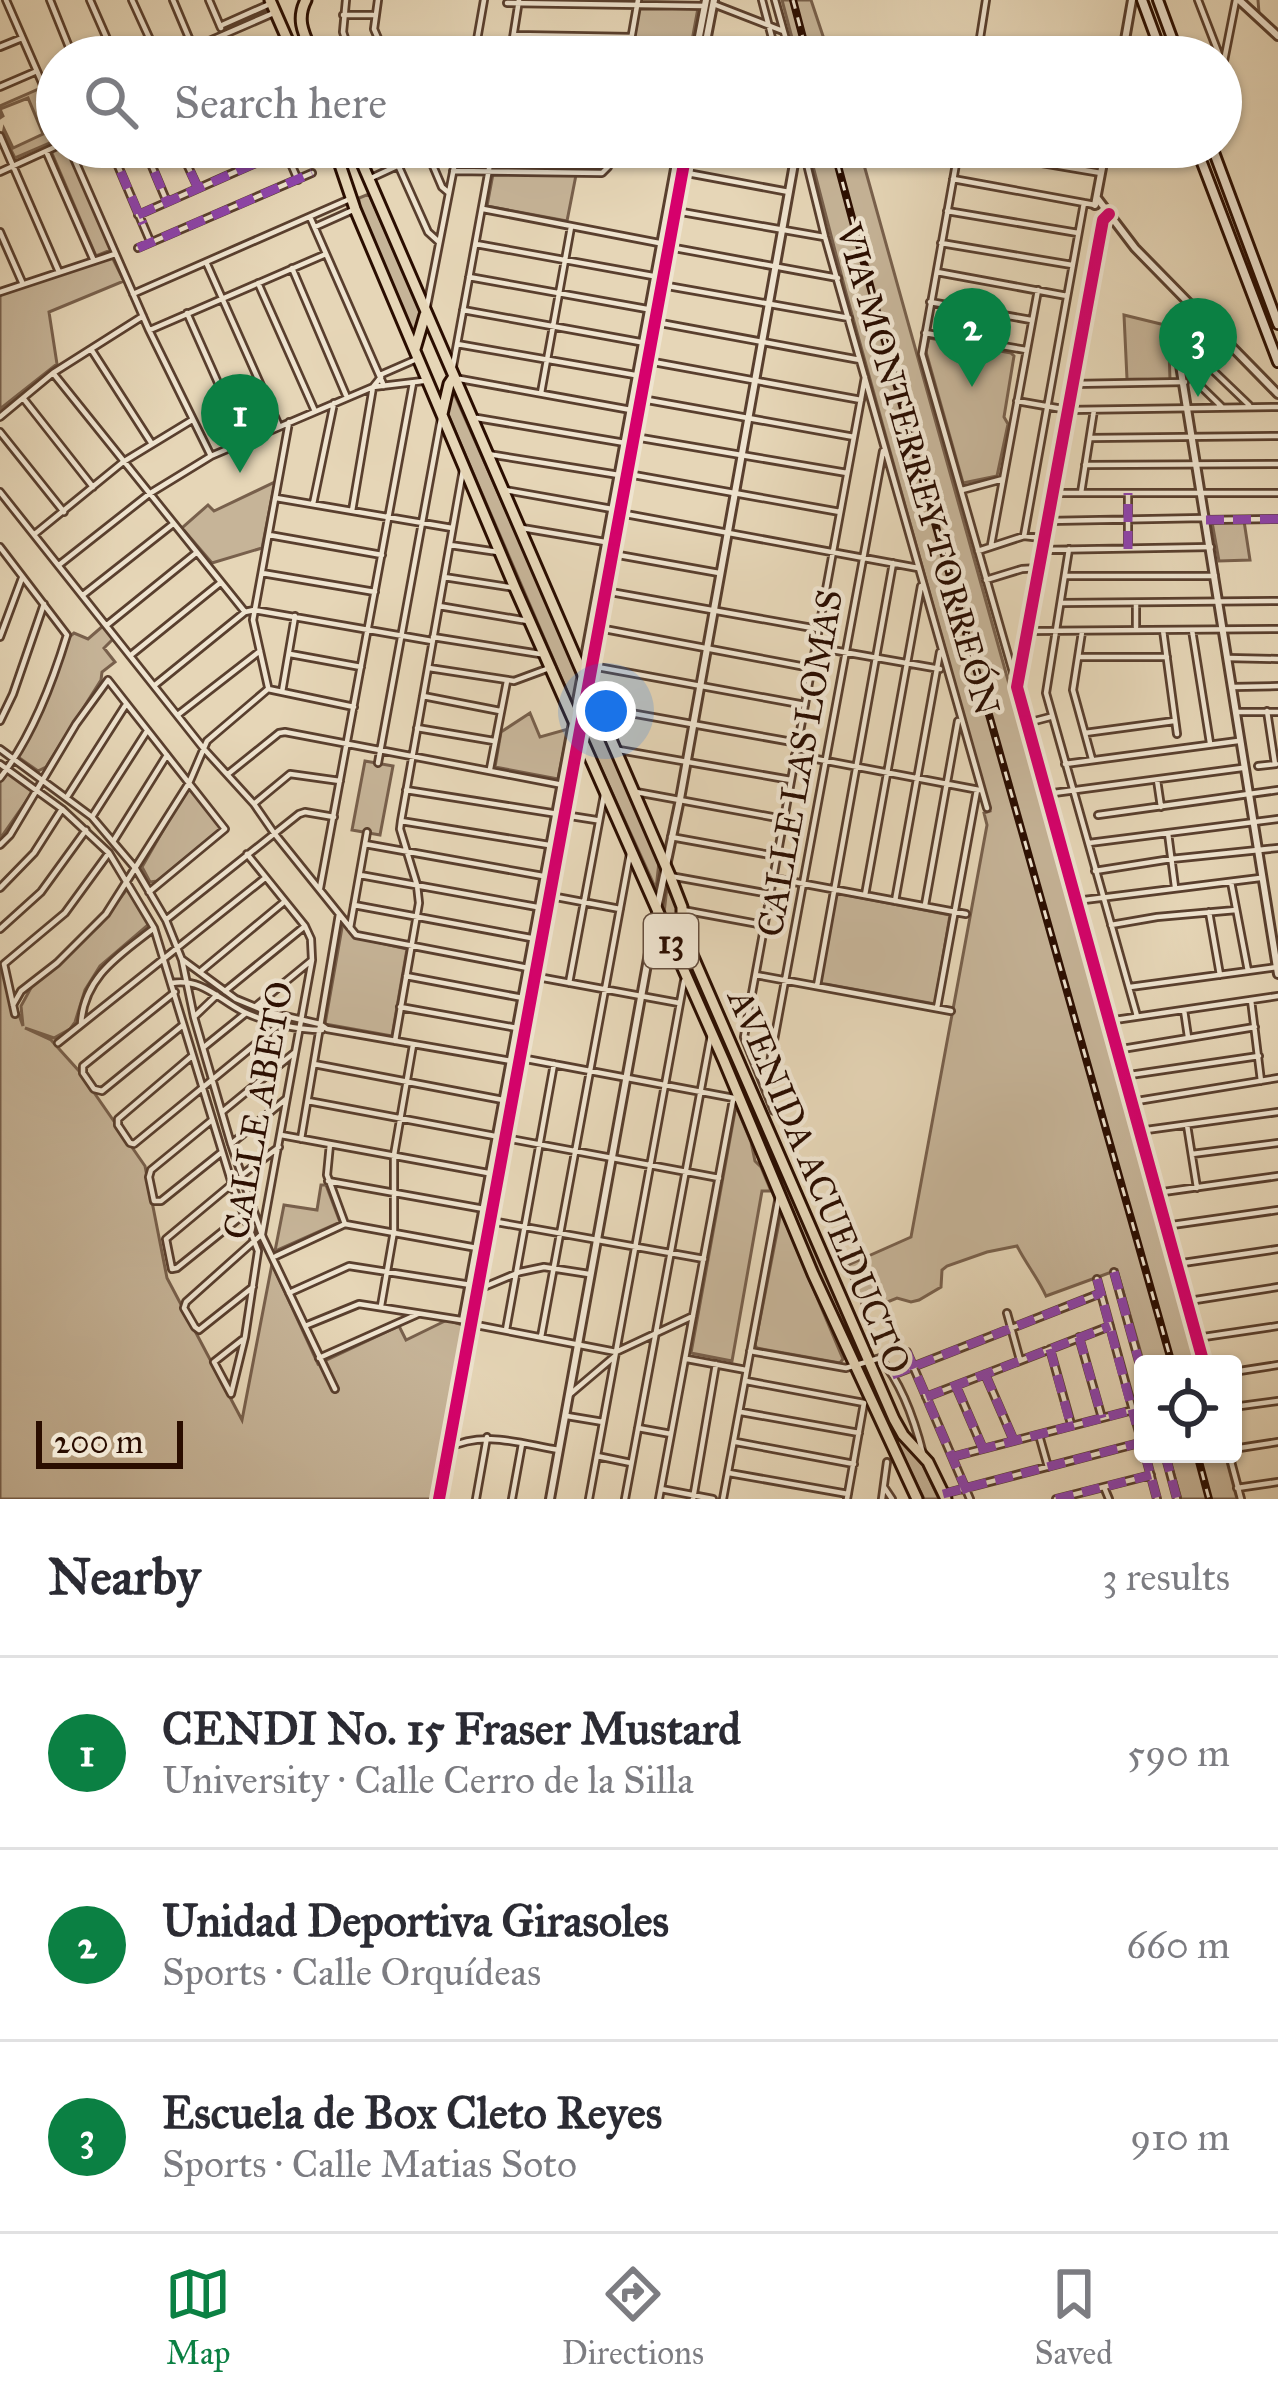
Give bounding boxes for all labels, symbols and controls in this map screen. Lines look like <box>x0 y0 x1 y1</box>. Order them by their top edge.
search box <box>36 36 1242 168</box>
icon: search <box>78 69 144 135</box>
text: Search here <box>174 75 387 130</box>
street label: VIA MONTERREY TORREÓN <box>826 217 1010 720</box>
pin: 2 <box>933 288 1011 387</box>
pin: 3 <box>1159 298 1237 397</box>
pin: 1 <box>201 374 279 473</box>
street label: CALLE LAS LOMAS <box>748 586 852 940</box>
your location <box>576 681 636 741</box>
road number: 13 <box>644 914 698 968</box>
street label: CALLE ABETO <box>214 978 302 1243</box>
street label: AVENIDA ACUEDUCTO <box>717 981 920 1380</box>
map controls <box>1134 1355 1242 1463</box>
button: locate <box>1134 1355 1242 1463</box>
scale bar <box>36 1415 183 1468</box>
text: 200 m <box>54 1422 144 1462</box>
text: Nearby <box>48 1546 200 1608</box>
text: 3 results <box>1102 1553 1230 1601</box>
text: CENDI No. 15 Fraser Mustard <box>162 1701 741 1756</box>
text: 1 <box>79 1729 95 1777</box>
text: 590 m <box>1127 1729 1230 1777</box>
text: University · Calle Cerro de la Silla <box>162 1756 694 1804</box>
text: Unidad Deportiva Girasoles <box>162 1893 669 1948</box>
text: 2 <box>77 1921 97 1969</box>
text: 660 m <box>1126 1921 1230 1969</box>
text: Sports · Calle Orquídeas <box>162 1948 541 1996</box>
text: Escuela de Box Cleto Reyes <box>162 2085 662 2140</box>
text: 3 <box>79 2113 95 2161</box>
text: 910 m <box>1130 2113 1230 2161</box>
text: Sports · Calle Matias Soto <box>162 2140 577 2188</box>
tab: Map <box>165 2261 231 2373</box>
tab: Directions <box>562 2261 704 2373</box>
tab: Saved <box>1034 2261 1113 2373</box>

